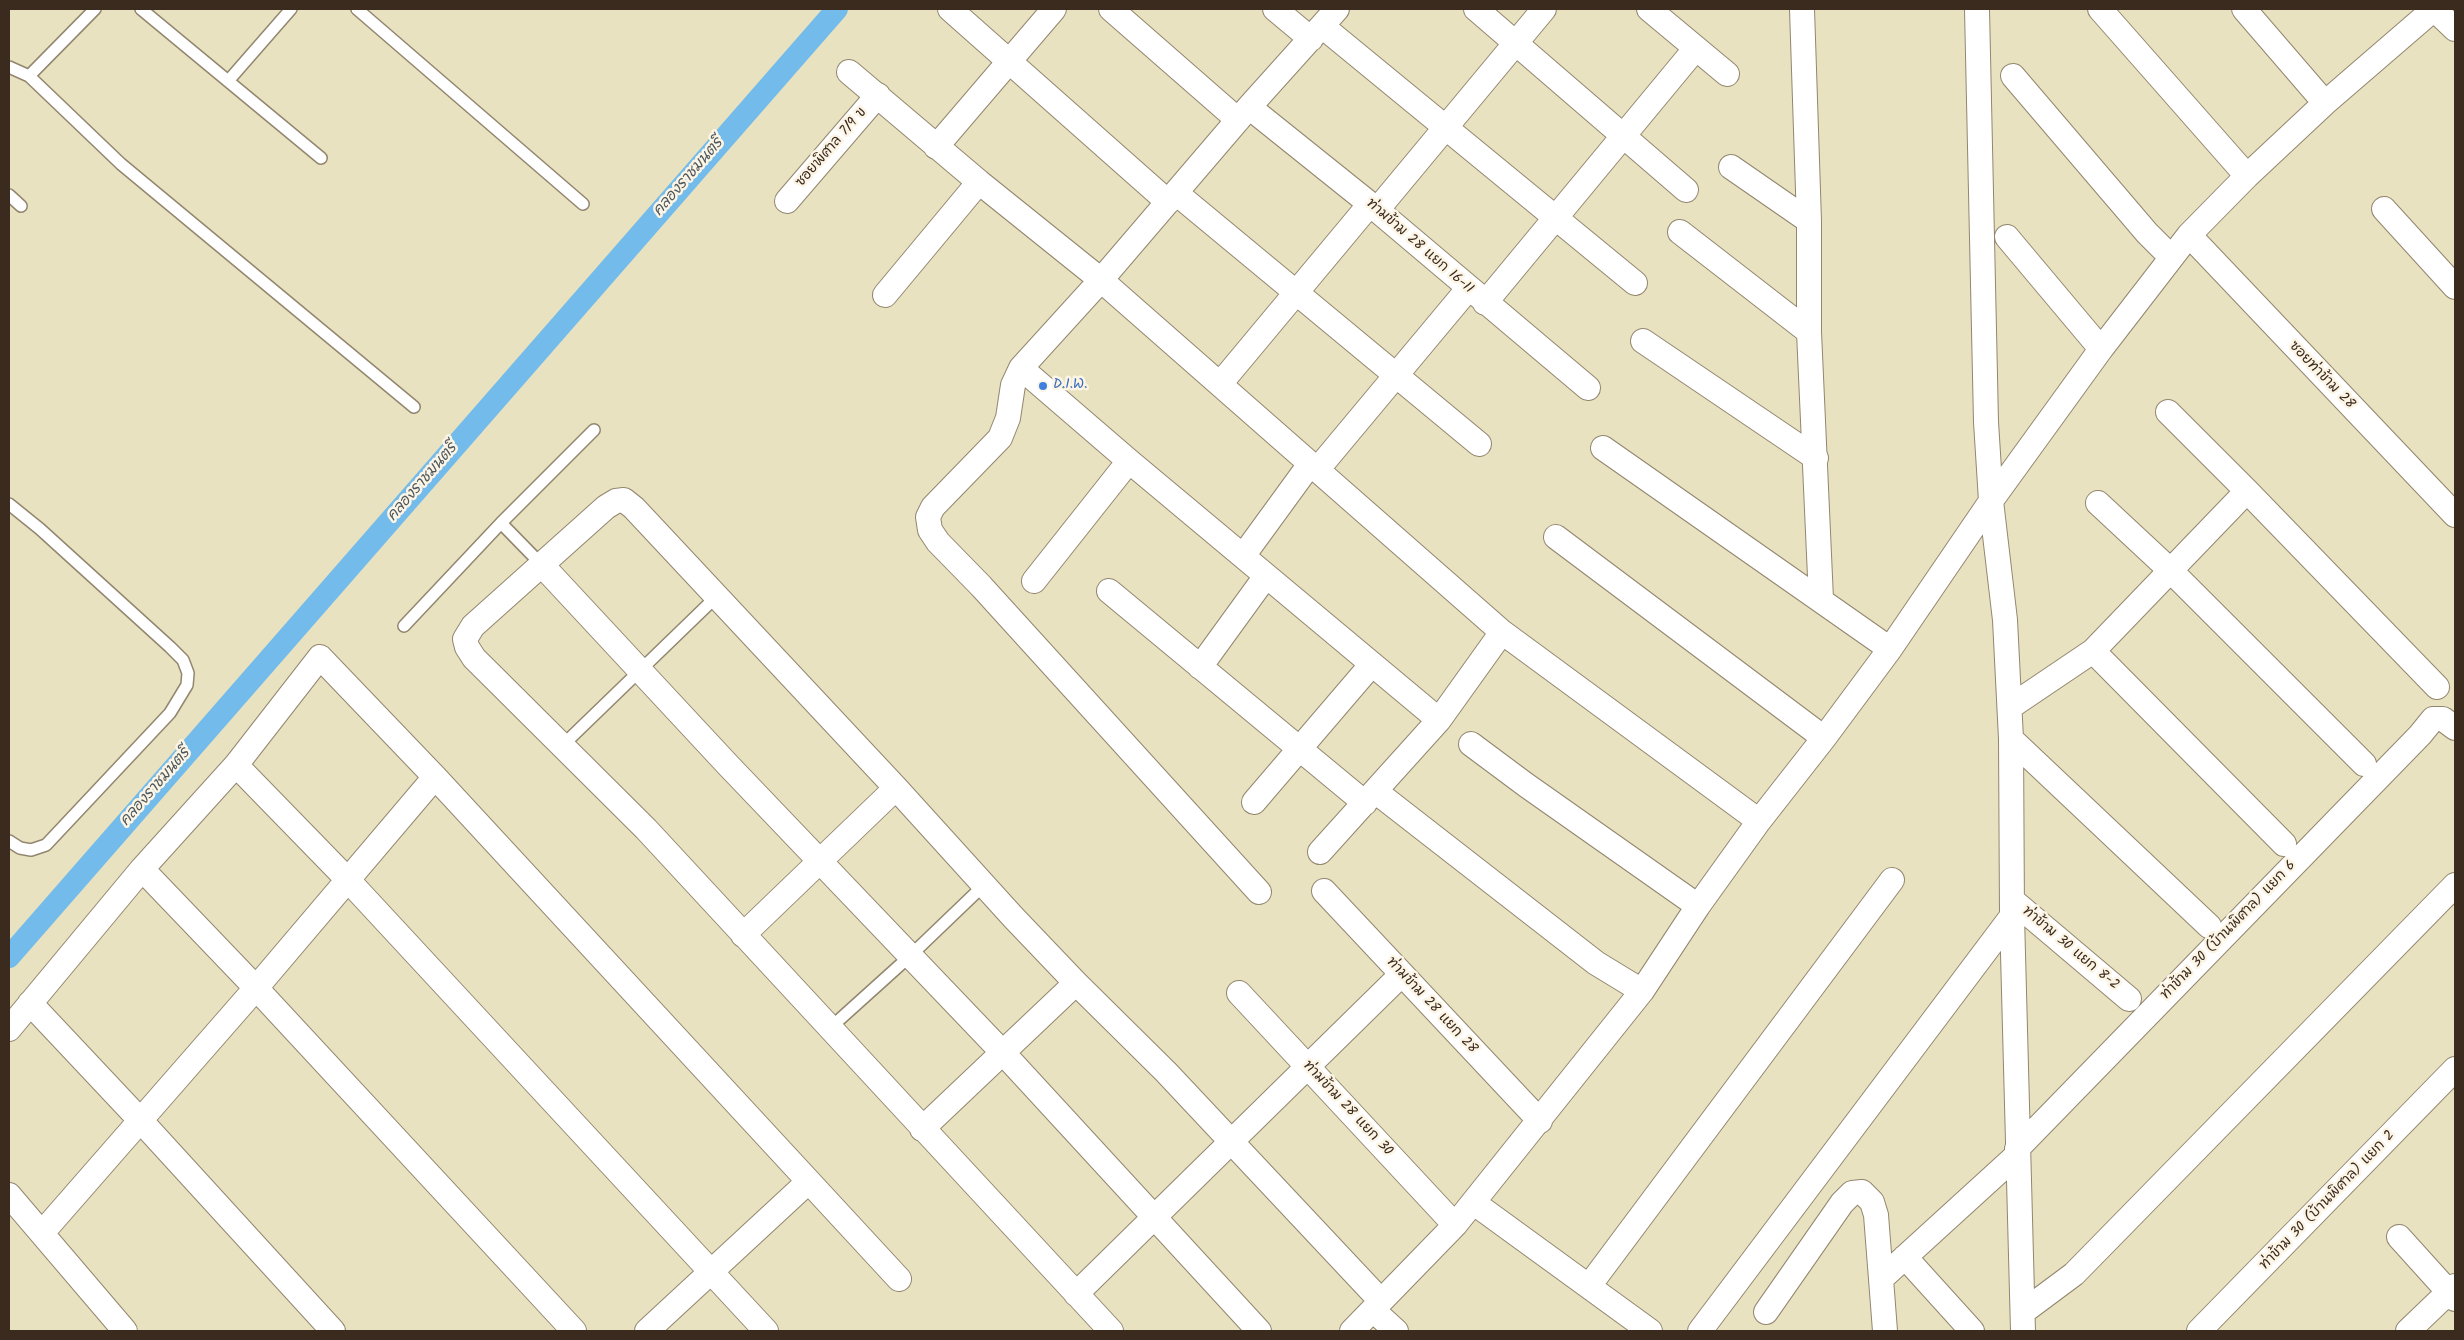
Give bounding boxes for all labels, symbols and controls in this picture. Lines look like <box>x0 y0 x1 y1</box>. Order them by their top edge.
street label: ซอยพิศาล 7/9 ข <box>793 105 871 191</box>
water label: คลองราชมนตรี <box>650 135 728 221</box>
street label: ท่ามข้าม 28 แยก 16-11 <box>1362 196 1476 298</box>
street label: ซอยท่าข้าม 28 <box>2285 339 2357 413</box>
place label: D.I.W. <box>1053 378 1087 394</box>
marker: D.I.W. <box>1037 380 1049 392</box>
water label: คลองราชมนตรี <box>384 440 462 526</box>
water label: คลองราชมนตรี <box>117 745 195 831</box>
street label: ท่าข้าม 30 (บ้านพิศาล) แยก 6 <box>2158 858 2300 1004</box>
street label: ท่าข้าม 30 แยก 8-2 <box>2018 904 2122 994</box>
street label: ท่ามข้าม 28 แยก 28 <box>1382 954 1480 1058</box>
street label: ท่ามข้าม 28 แยก 30 <box>1299 1058 1395 1160</box>
street label: ท่าข้าม 30 (บ้านพิศาล) แยก 2 <box>2257 1128 2399 1274</box>

